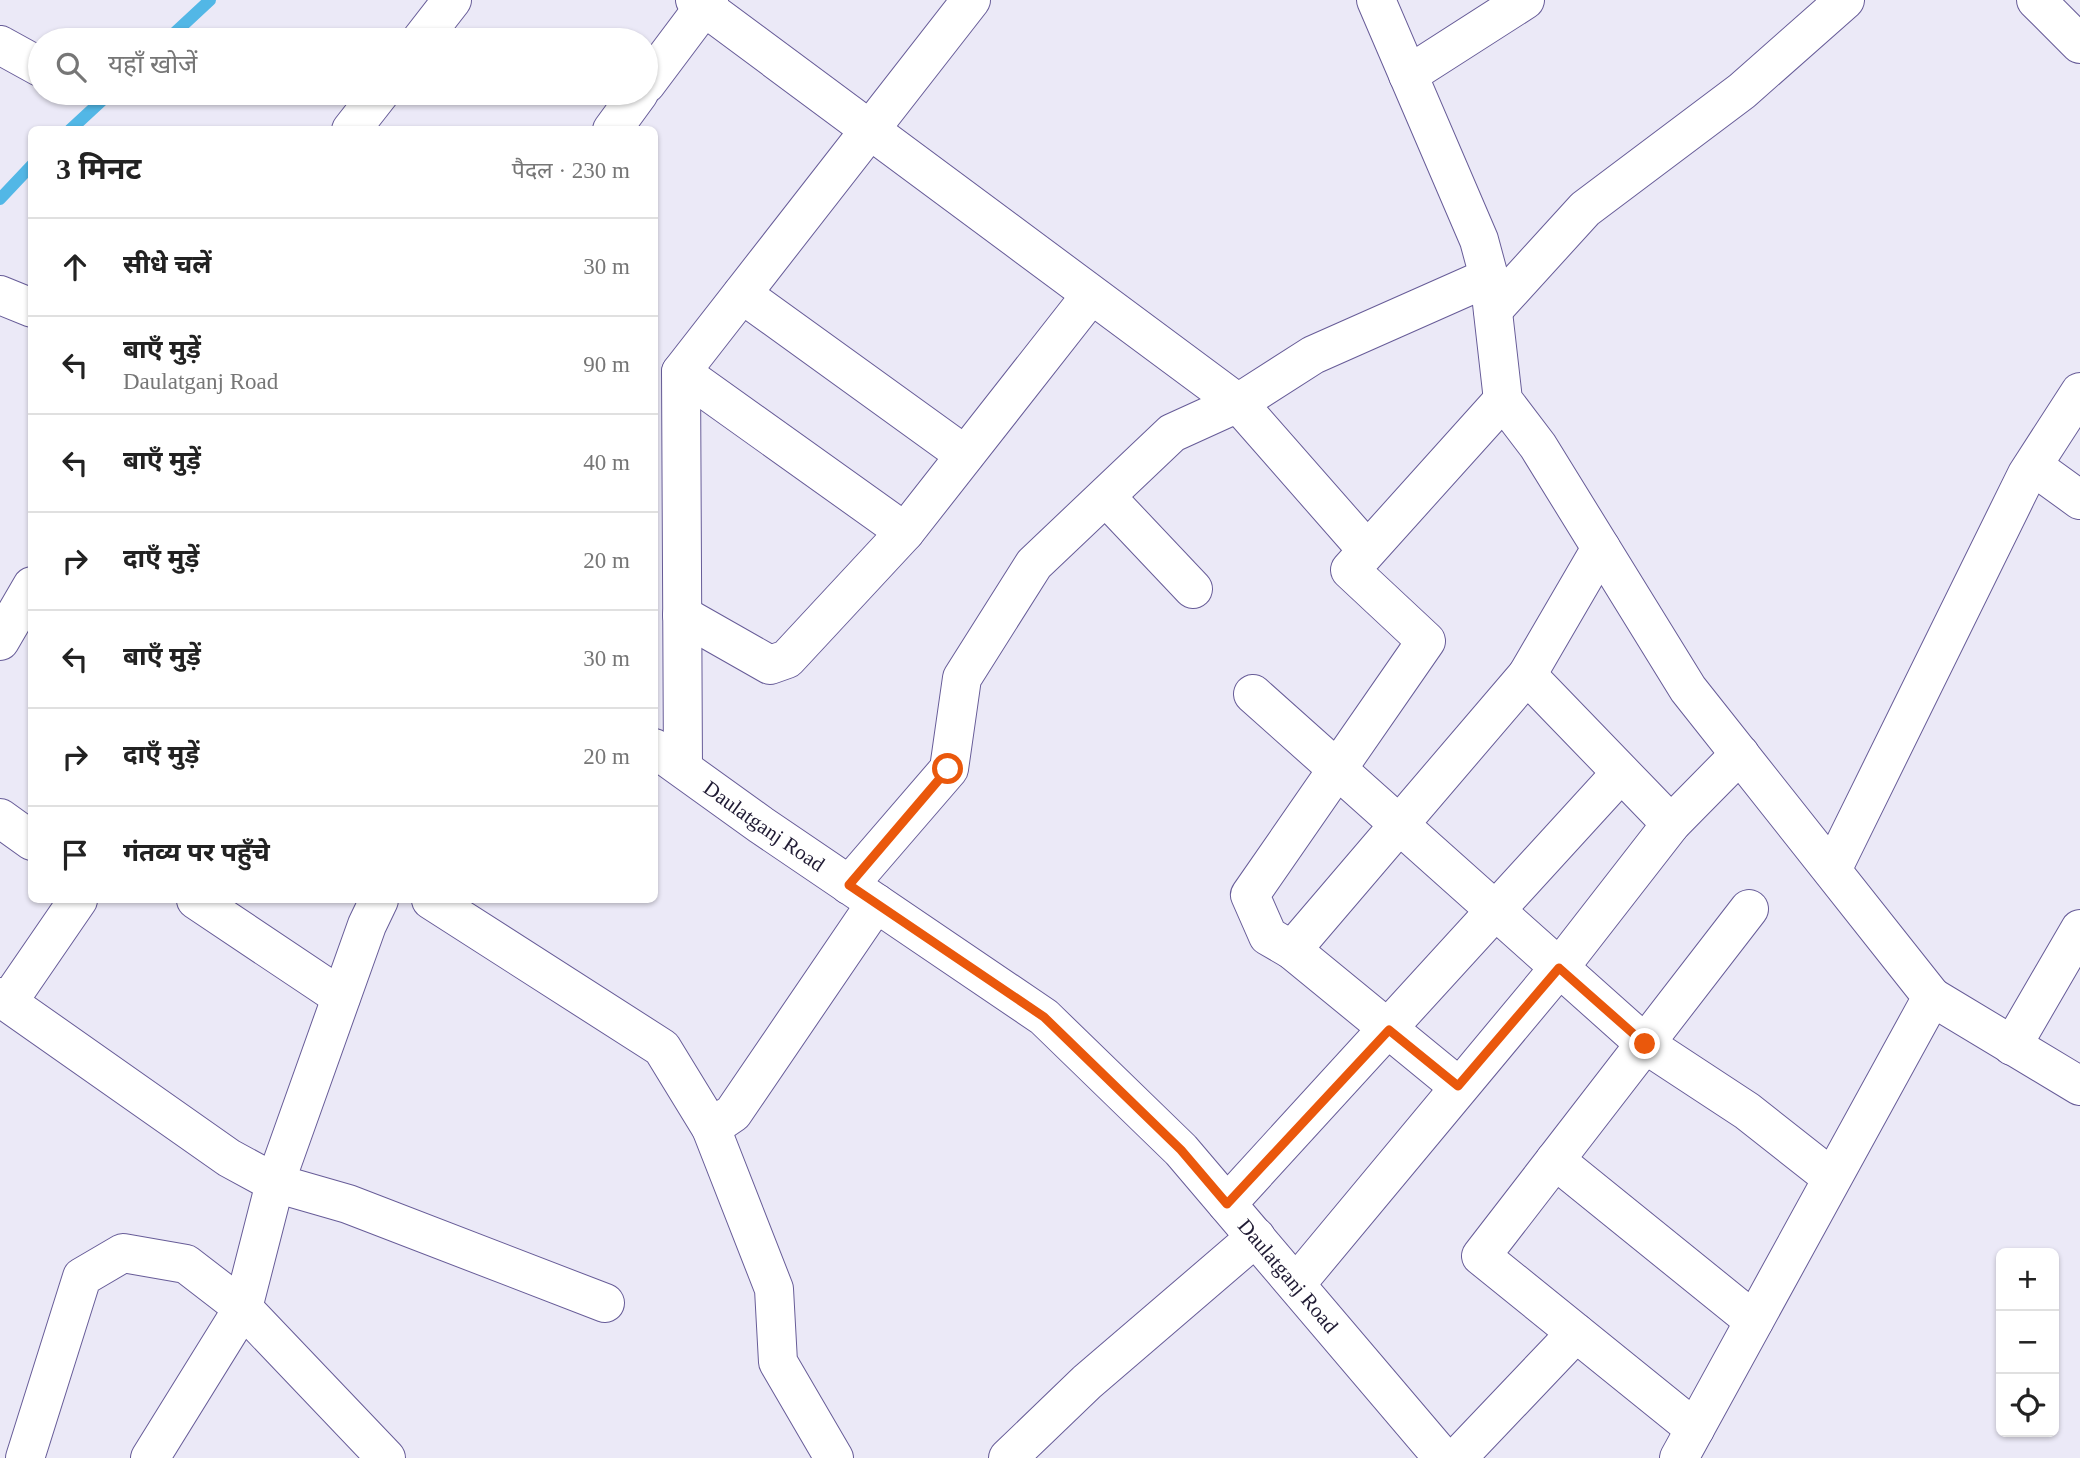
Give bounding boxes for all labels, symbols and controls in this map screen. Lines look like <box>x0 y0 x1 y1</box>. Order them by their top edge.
search box <box>28 28 658 105</box>
icon: search <box>52 48 90 86</box>
text: यहाँ खोजें <box>108 50 197 79</box>
text: 3 मिनट <box>56 152 141 185</box>
text: पैदल · 230 m <box>512 158 630 183</box>
icon: ahead <box>56 248 94 286</box>
text: सीधे चलें <box>123 250 211 279</box>
text: 30 m <box>583 254 630 279</box>
text: बाएँ मुड़ें <box>123 335 201 364</box>
icon: left <box>56 346 94 384</box>
text: 90 m <box>583 352 630 377</box>
text: Daulatganj Road <box>123 369 278 394</box>
icon: left <box>56 444 94 482</box>
text: बाएँ मुड़ें <box>123 446 201 475</box>
text: 40 m <box>583 450 630 475</box>
icon: right <box>56 542 94 580</box>
text: दाएँ मुड़ें <box>123 544 199 573</box>
text: 20 m <box>583 548 630 573</box>
icon: left <box>56 640 94 678</box>
text: बाएँ मुड़ें <box>123 642 201 671</box>
text: 30 m <box>583 646 630 671</box>
icon: right <box>56 738 94 776</box>
text: दाएँ मुड़ें <box>123 740 199 769</box>
text: 20 m <box>583 744 630 769</box>
route start <box>932 753 963 784</box>
street label: Daulatganj Road <box>699 776 829 877</box>
icon: arrive <box>56 836 94 874</box>
text: गंतव्य पर पहुँचे <box>123 838 270 867</box>
route end <box>1629 1028 1660 1059</box>
street label: Daulatganj Road <box>1233 1214 1343 1338</box>
map controls <box>1996 1248 2059 1437</box>
button: + <box>1996 1248 2059 1311</box>
button: − <box>1996 1311 2059 1374</box>
button: locate <box>1996 1374 2059 1437</box>

